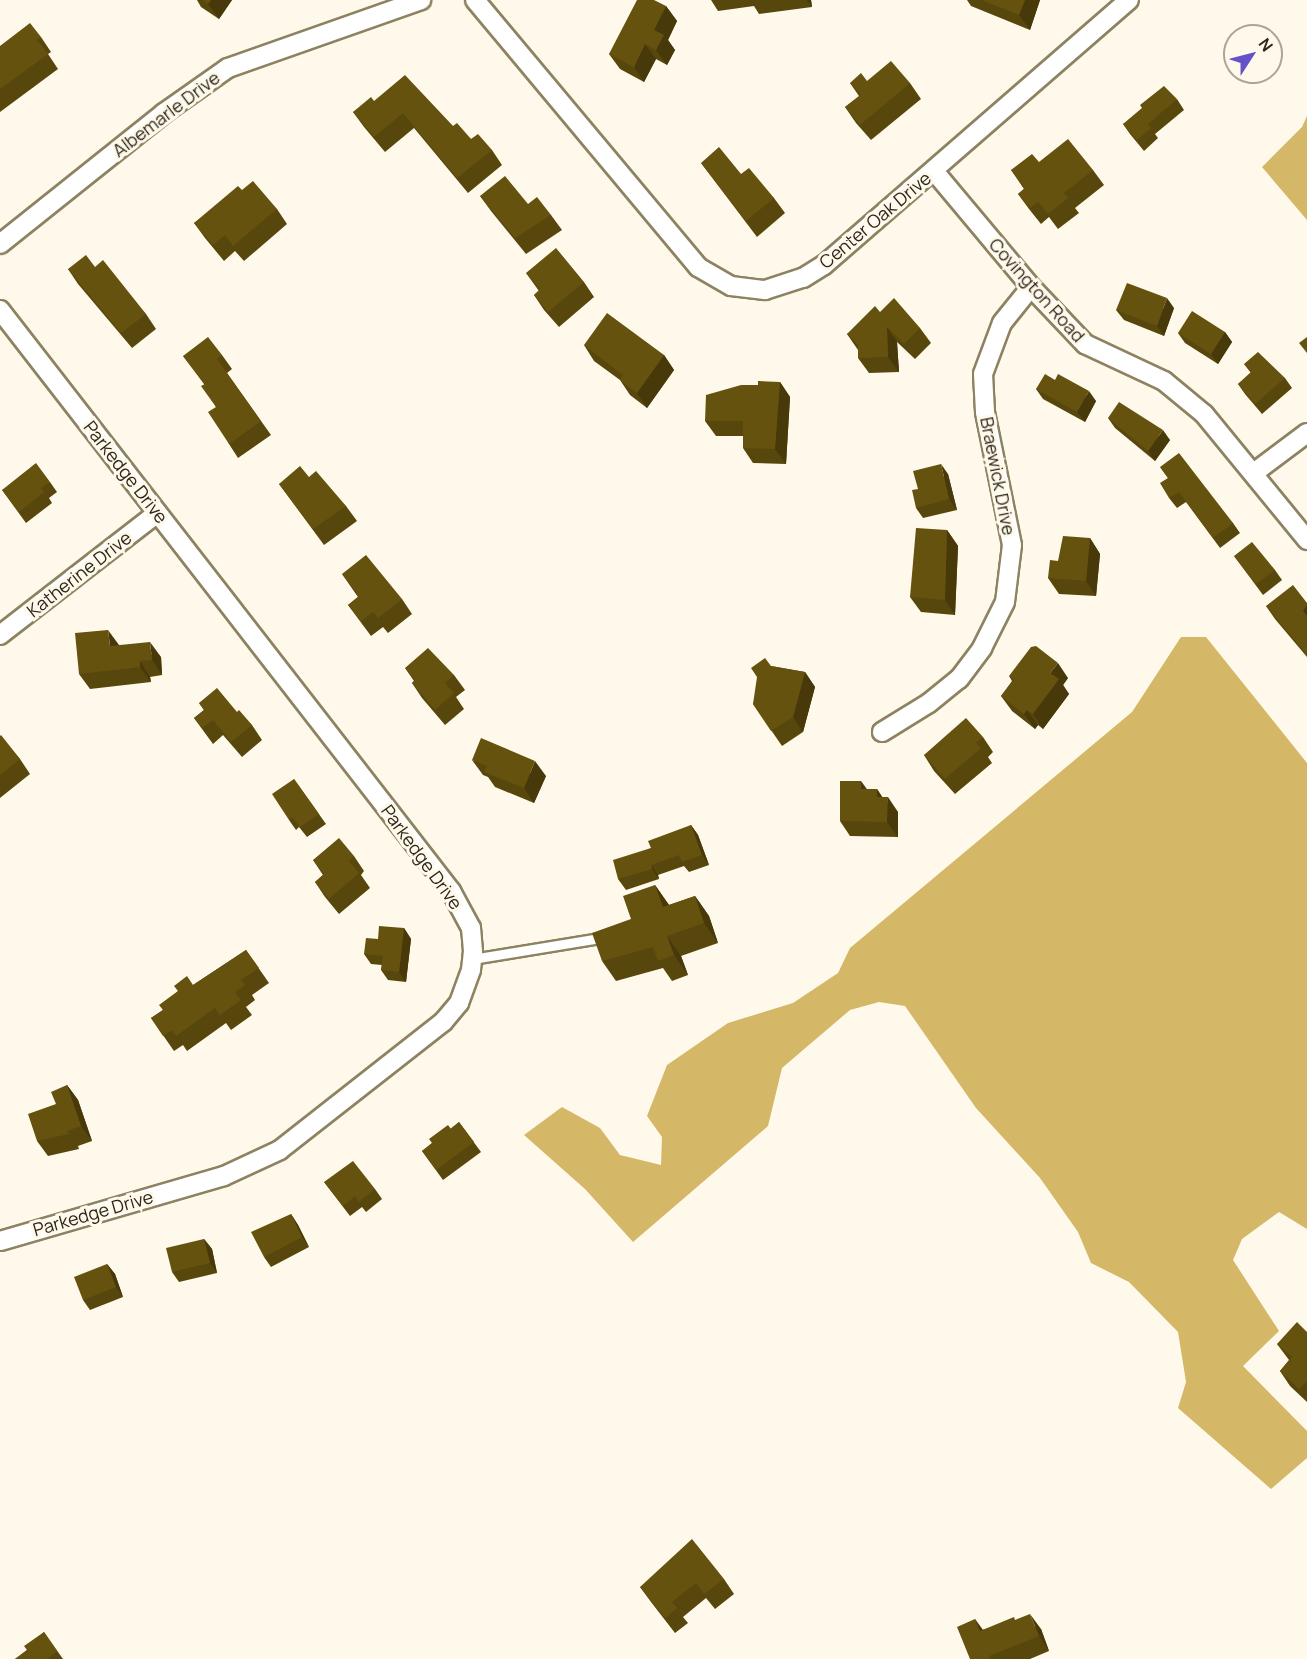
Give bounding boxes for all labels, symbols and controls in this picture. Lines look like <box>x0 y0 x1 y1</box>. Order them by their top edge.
north arrow <box>1223 24 1283 84</box>
text: N <box>1254 33 1278 56</box>
street label: Albemarle Drive <box>108 67 224 161</box>
street label: Center Oak Drive <box>815 167 935 273</box>
street label: Covington Road <box>985 234 1089 346</box>
street label: Braewick Drive <box>976 415 1020 537</box>
street label: Parkedge Drive <box>79 417 173 527</box>
street label: Katherine Drive <box>22 527 136 621</box>
street label: Parkedge Drive <box>377 801 467 913</box>
street label: Parkedge Drive <box>31 1186 155 1240</box>

